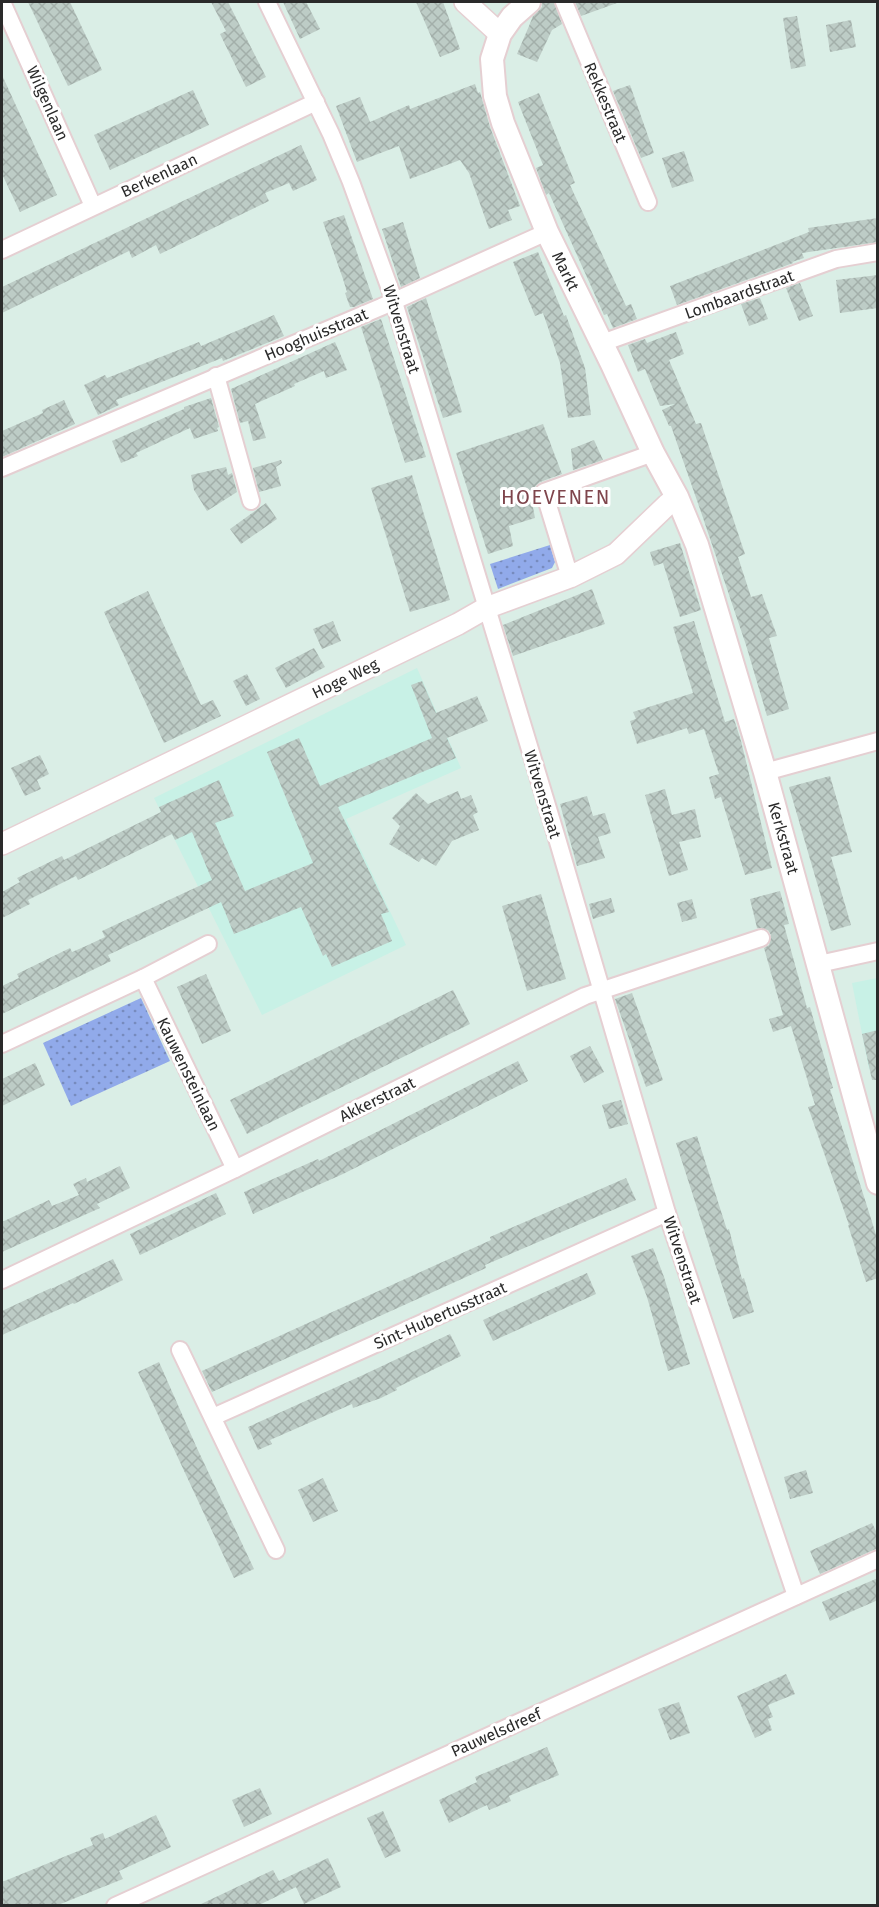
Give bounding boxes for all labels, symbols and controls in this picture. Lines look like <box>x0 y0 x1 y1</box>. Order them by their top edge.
street label: Rekkestraat <box>580 59 631 145</box>
street label: Wilgenlaan <box>23 63 72 144</box>
street label: Berkenlaan <box>118 149 200 201</box>
street label: Markt <box>548 248 583 294</box>
street label: Lombaardstraat <box>682 266 796 323</box>
street label: Witvenstraat <box>379 283 424 376</box>
street label: Hooghuisstraat <box>262 304 371 365</box>
district label: HOEVENEN <box>501 485 611 509</box>
street label: Hoge Weg <box>309 654 382 703</box>
street label: Witvenstraat <box>520 748 565 841</box>
street label: Kerkstraat <box>764 800 803 877</box>
street label: Kauwensteinlaan <box>153 1014 224 1134</box>
street label: Akkerstraat <box>336 1073 418 1126</box>
street label: Witvenstraat <box>659 1214 706 1307</box>
street label: Sint-Hubertusstraat <box>371 1278 510 1353</box>
street label: Pauwelsdreef <box>448 1703 546 1761</box>

